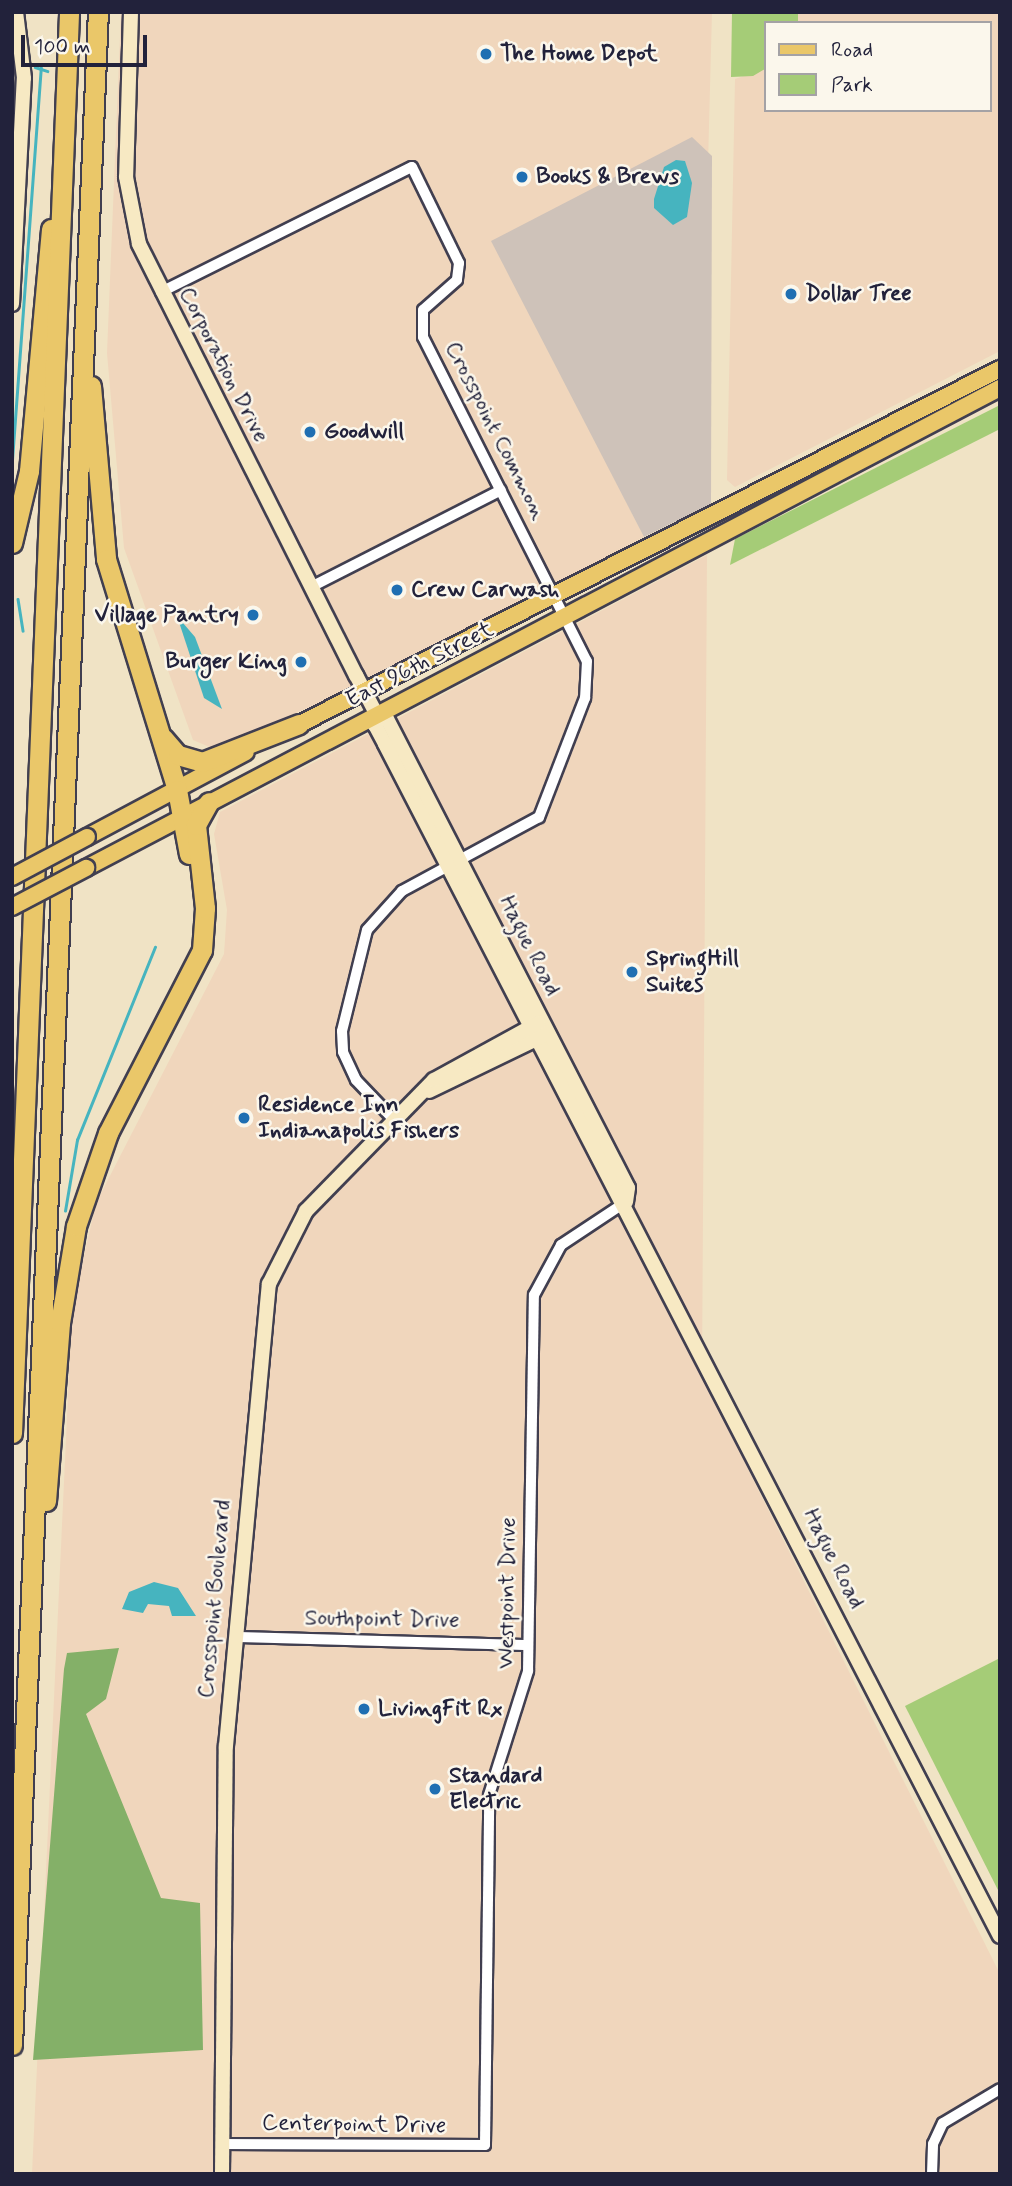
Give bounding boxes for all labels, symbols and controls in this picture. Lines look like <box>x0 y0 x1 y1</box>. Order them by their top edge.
scale bar <box>24 21 150 65</box>
legend <box>764 21 991 112</box>
text: 100 m <box>34 33 90 61</box>
text: Road <box>831 36 873 64</box>
place label: The Home Depot <box>500 40 659 68</box>
marker: The Home Depot <box>478 46 494 62</box>
text: Park <box>831 71 873 99</box>
place label: Books & Brews <box>536 163 679 191</box>
marker: Books & Brews <box>514 169 530 185</box>
place label: Dollar Tree <box>805 280 908 308</box>
street label: Corporation Drive <box>172 283 274 447</box>
marker: Dollar Tree <box>783 286 799 302</box>
street label: Crosspoint Common <box>437 336 553 526</box>
place label: Goodwill <box>324 418 404 446</box>
marker: Goodwill <box>302 424 318 440</box>
place label: Crew Carwash <box>411 576 557 604</box>
marker: Crew Carwash <box>389 582 405 598</box>
place label: Village Pantry <box>101 601 239 629</box>
marker: Village Pantry <box>245 607 261 623</box>
street label: East 96th Street <box>341 616 499 714</box>
place label: Burger King <box>169 648 287 676</box>
marker: Burger King <box>293 654 309 670</box>
street label: Hague Road <box>492 891 566 1001</box>
place label: SpringHill Suites <box>646 945 739 999</box>
marker: SpringHill Suites <box>624 964 640 980</box>
place label: Residence Inn Indianapolis Fishers <box>258 1091 458 1145</box>
marker: Residence Inn Indianapolis Fishers <box>236 1110 252 1126</box>
street label: Crosspoint Boulevard <box>193 1500 237 1698</box>
street label: Hague Road <box>796 1504 870 1614</box>
street label: Westpoint Drive <box>493 1517 523 1669</box>
street label: Southpoint Drive <box>304 1605 460 1635</box>
place label: LivingFit Rx <box>378 1695 502 1723</box>
marker: LivingFit Rx <box>356 1701 372 1717</box>
place label: Standard Electric <box>449 1762 543 1816</box>
marker: Standard Electric <box>427 1781 443 1797</box>
street label: Centerpoint Drive <box>262 2110 446 2140</box>

